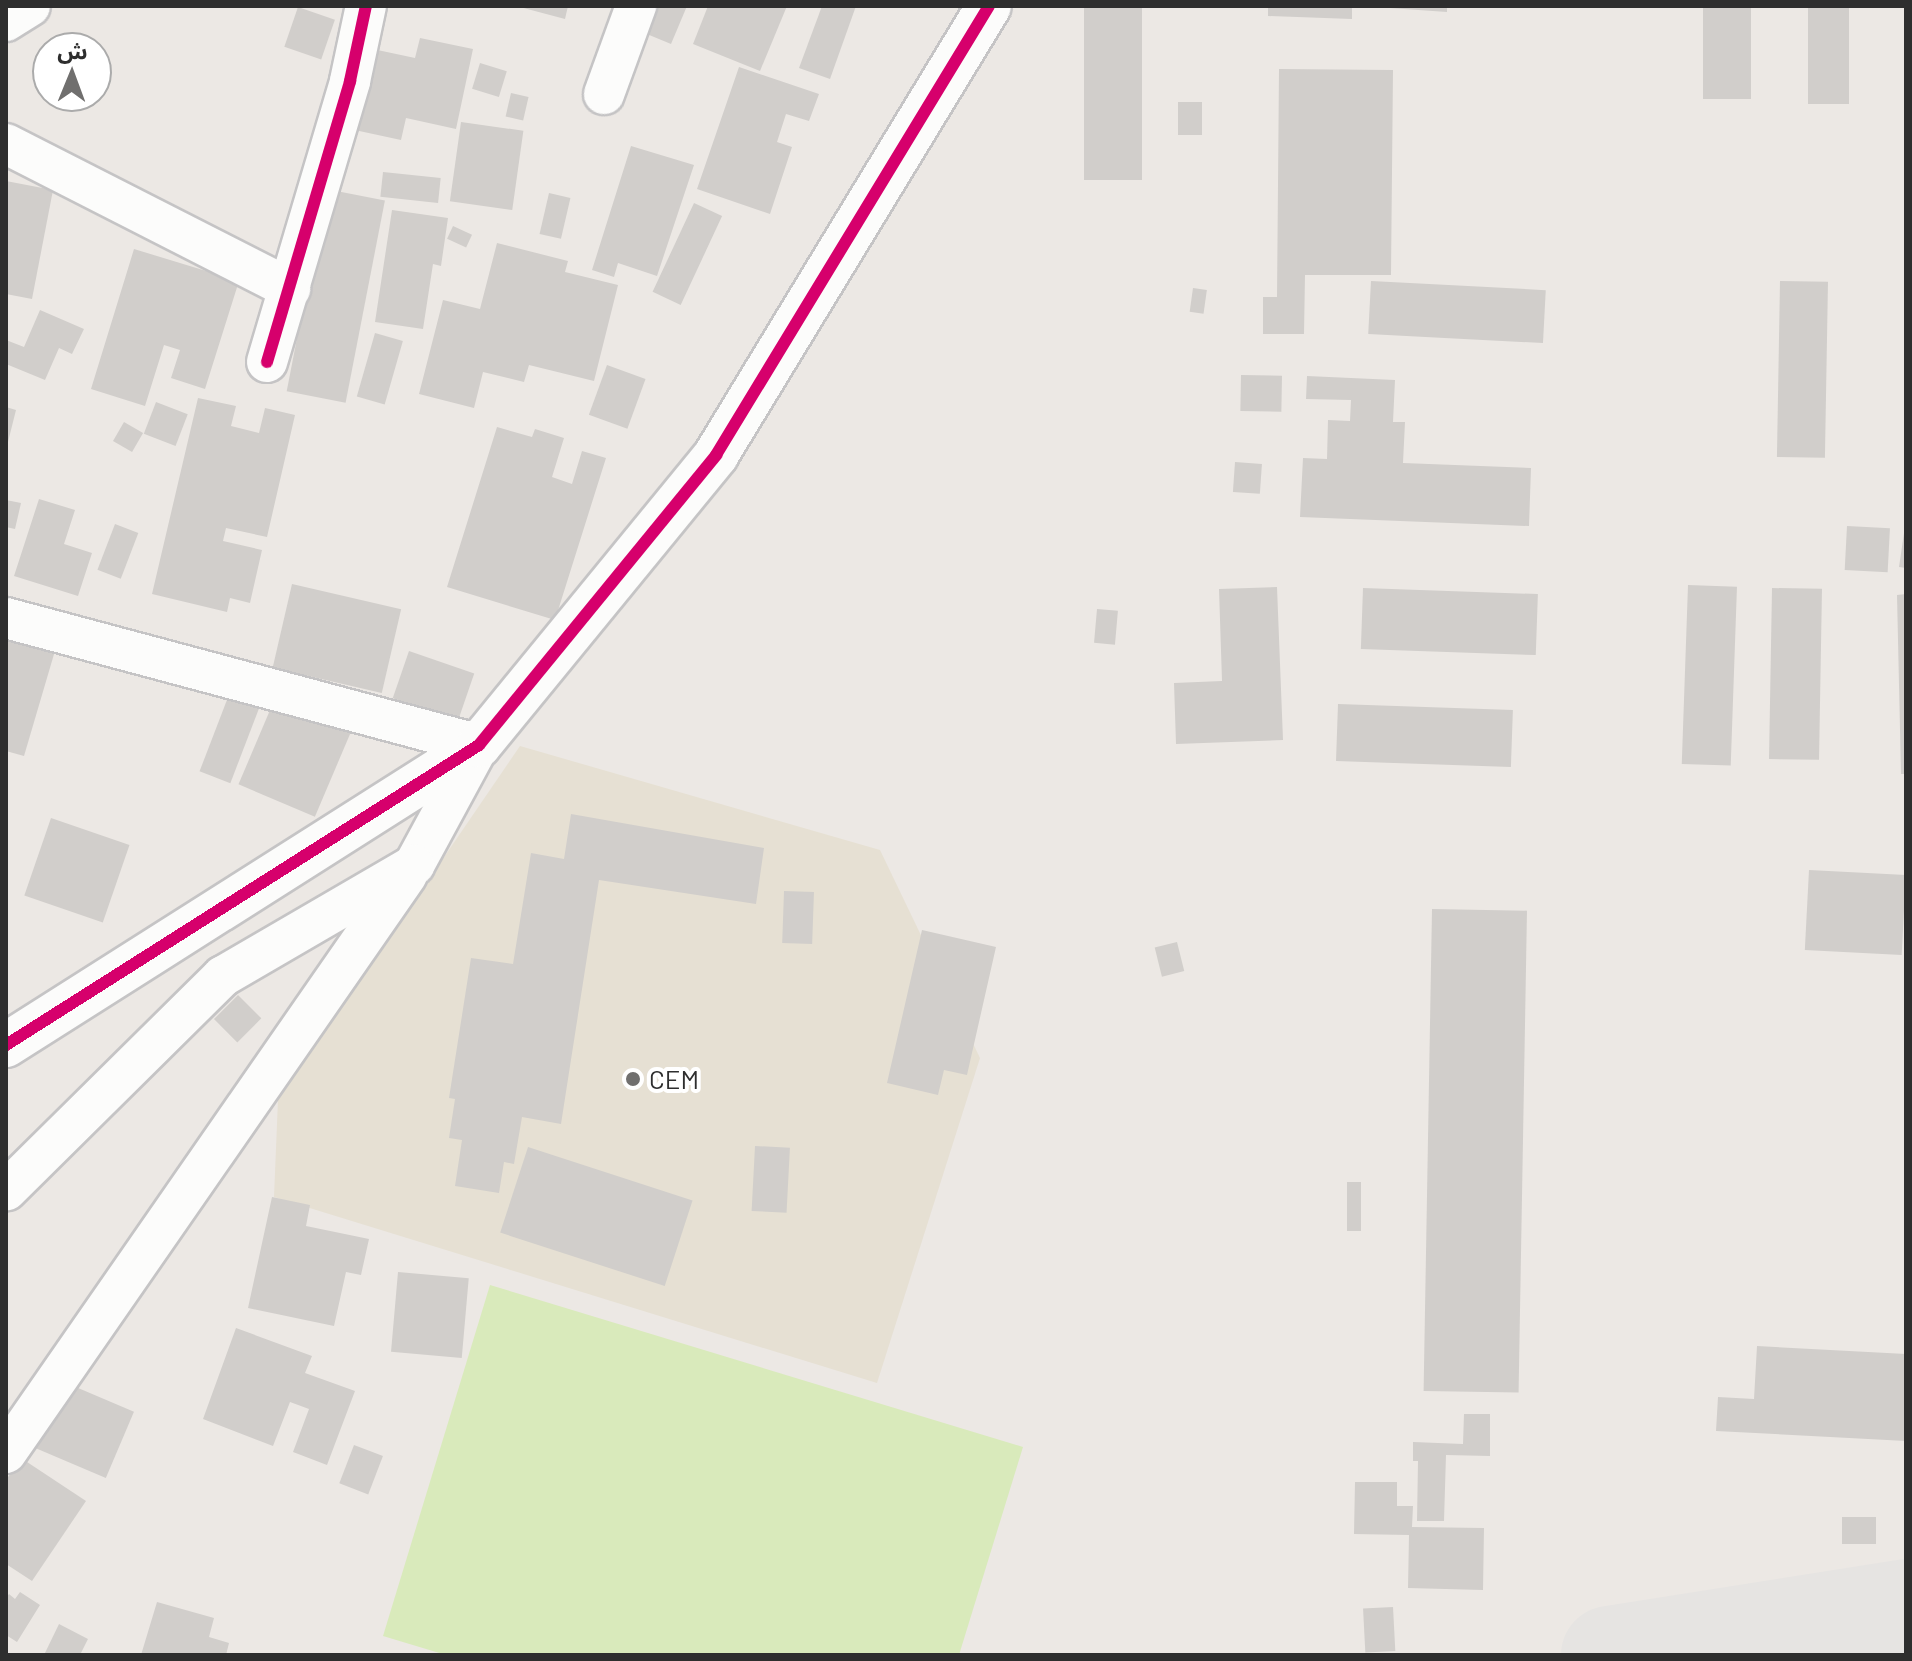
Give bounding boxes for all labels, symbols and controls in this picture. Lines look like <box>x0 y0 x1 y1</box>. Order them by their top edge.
north arrow <box>32 32 112 112</box>
text: ش <box>57 37 88 63</box>
place label: CEM <box>649 1063 699 1095</box>
marker: CEM <box>624 1070 642 1088</box>

